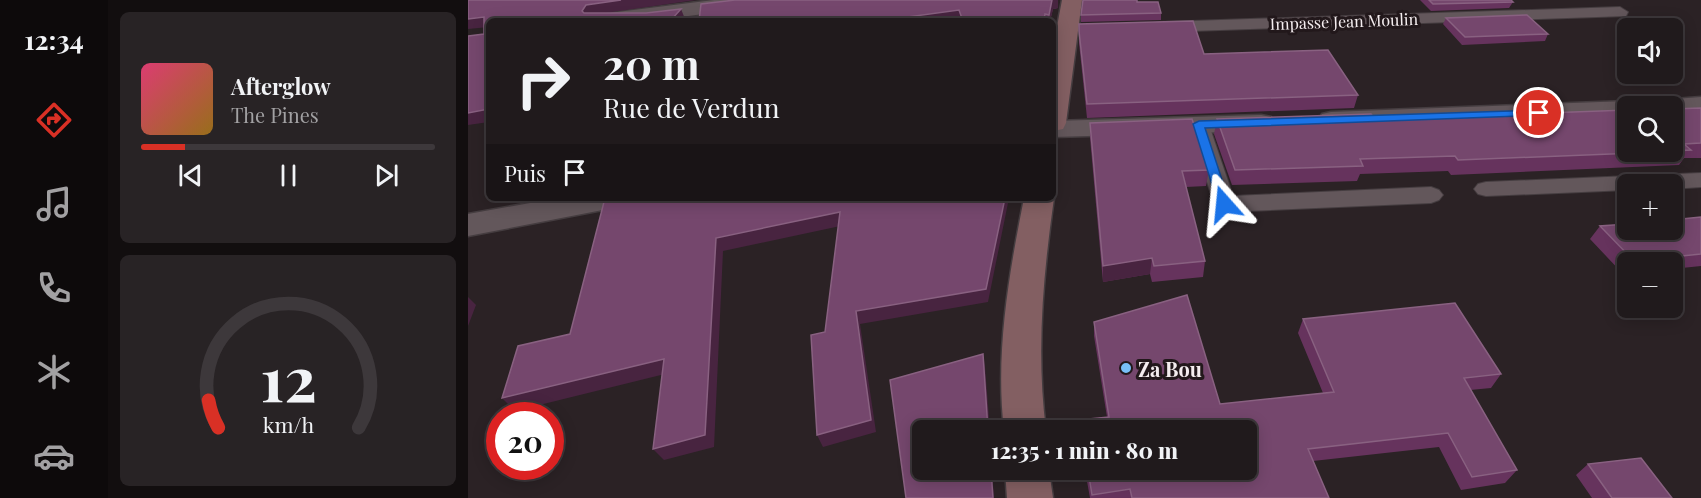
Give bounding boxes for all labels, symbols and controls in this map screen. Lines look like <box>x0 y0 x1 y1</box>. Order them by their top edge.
street label: Impasse Jean Moulin <box>1270 8 1419 34</box>
map controls <box>1617 18 1683 318</box>
button: sound <box>1617 18 1683 84</box>
text: 12:34 <box>24 21 84 57</box>
text: 20 m <box>603 35 700 91</box>
icon: right <box>504 42 582 120</box>
text: Afterglow <box>231 71 331 101</box>
pin <box>1513 87 1564 138</box>
text: Rue de Verdun <box>603 89 780 125</box>
icon: arrive <box>1522 96 1555 129</box>
button: search <box>1617 96 1683 162</box>
icon: directions <box>33 99 75 141</box>
text: The Pines <box>231 101 319 128</box>
icon: arrive <box>558 156 591 189</box>
text: Puis <box>504 158 546 188</box>
icon: previous <box>174 159 207 192</box>
icon: pause <box>272 159 305 192</box>
icon: next <box>370 159 403 192</box>
position arrow <box>1192 172 1256 236</box>
button: + <box>1617 174 1683 240</box>
icon: music <box>33 183 75 225</box>
button: − <box>1617 252 1683 318</box>
icon: phone <box>33 267 75 309</box>
text: 12 <box>260 334 316 418</box>
icon: climate <box>33 351 75 393</box>
place label: Za Bou <box>1138 355 1202 382</box>
marker: Za Bou <box>1119 361 1133 375</box>
speed limit sign: 20 <box>486 402 564 480</box>
text: km/h <box>262 410 314 438</box>
icon: car <box>33 435 75 477</box>
text: 12:35 · 1 min · 80 m <box>991 435 1178 465</box>

